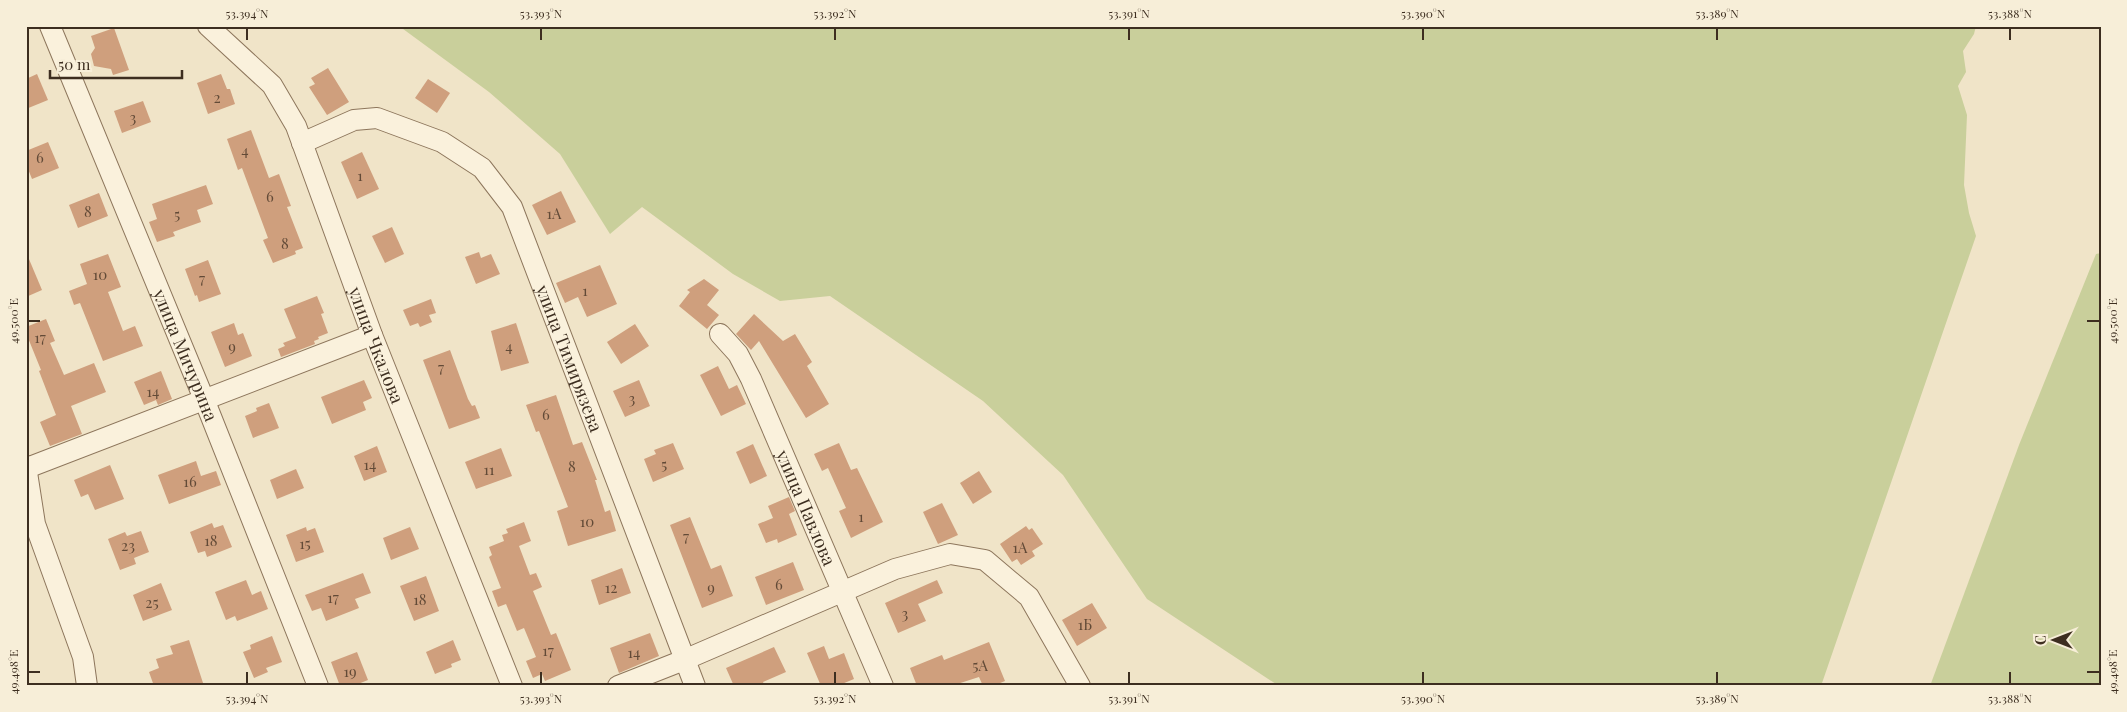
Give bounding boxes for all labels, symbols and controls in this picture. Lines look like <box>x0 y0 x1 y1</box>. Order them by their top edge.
text: 53.394°N <box>225 5 269 21</box>
text: 53.393°N <box>520 5 563 21</box>
text: 53.392°N <box>814 5 857 21</box>
text: 53.391°N <box>1108 5 1150 21</box>
text: 53.390°N <box>1401 5 1446 21</box>
text: 53.389°N <box>1695 5 1739 21</box>
text: 53.388°N <box>1988 5 2032 21</box>
scale bar <box>50 48 182 80</box>
text: 50 m <box>58 54 91 74</box>
house number: 2 <box>213 87 221 107</box>
house number: 3 <box>130 107 137 127</box>
house number: 4 <box>241 140 249 160</box>
house number: 6 <box>36 147 44 167</box>
house number: 1 <box>357 165 363 185</box>
house number: 6 <box>266 186 274 206</box>
house number: 8 <box>84 201 92 221</box>
house number: 1А <box>546 203 562 223</box>
house number: 5 <box>174 204 180 224</box>
house number: 8 <box>281 233 289 253</box>
house number: 10 <box>93 264 107 284</box>
house number: 7 <box>199 268 205 288</box>
street label: улица Тимирязева <box>530 280 609 435</box>
house number: 1 <box>582 280 588 300</box>
street label: улица Чкалова <box>343 282 410 407</box>
street label: улица Мичурина <box>147 284 224 425</box>
text: 49.500°E <box>5 298 21 344</box>
text: 49.500°E <box>2104 298 2120 344</box>
house number: 17 <box>34 327 46 347</box>
house number: 9 <box>228 336 236 356</box>
house number: 4 <box>505 336 513 356</box>
house number: 7 <box>438 357 444 377</box>
house number: 14 <box>147 381 159 401</box>
house number: 3 <box>629 388 636 408</box>
house number: 6 <box>542 404 550 424</box>
street label: улица Павлова <box>770 445 842 569</box>
house number: 14 <box>364 454 376 474</box>
house number: 5 <box>661 454 667 474</box>
house number: 8 <box>568 456 576 476</box>
house number: 11 <box>483 459 495 479</box>
house number: 16 <box>183 471 197 491</box>
house number: 1 <box>858 506 864 526</box>
house number: 10 <box>580 511 594 531</box>
house number: 7 <box>683 526 689 546</box>
house number: 18 <box>204 530 218 550</box>
house number: 15 <box>299 533 311 553</box>
house number: 23 <box>121 535 135 555</box>
house number: 1А <box>1012 537 1028 557</box>
house number: 6 <box>775 574 783 594</box>
house number: 12 <box>605 577 617 597</box>
house number: 9 <box>707 577 715 597</box>
house number: 17 <box>327 587 339 607</box>
house number: 18 <box>413 589 427 609</box>
house number: 25 <box>145 592 159 612</box>
house number: 3 <box>902 603 909 623</box>
house number: 1Б <box>1078 614 1092 634</box>
north arrow <box>2030 614 2080 664</box>
text: С <box>2031 635 2050 645</box>
house number: 17 <box>542 640 554 660</box>
house number: 14 <box>628 642 640 662</box>
text: 49.498°E <box>5 650 21 694</box>
text: 49.498°E <box>2104 650 2120 694</box>
house number: 5А <box>972 655 988 675</box>
house number: 19 <box>343 661 357 681</box>
text: 53.394°N <box>225 690 269 706</box>
text: 53.393°N <box>520 690 563 706</box>
text: 53.392°N <box>814 690 857 706</box>
text: 53.391°N <box>1108 690 1150 706</box>
text: 53.390°N <box>1401 690 1446 706</box>
text: 53.389°N <box>1695 690 1739 706</box>
text: 53.388°N <box>1988 690 2032 706</box>

